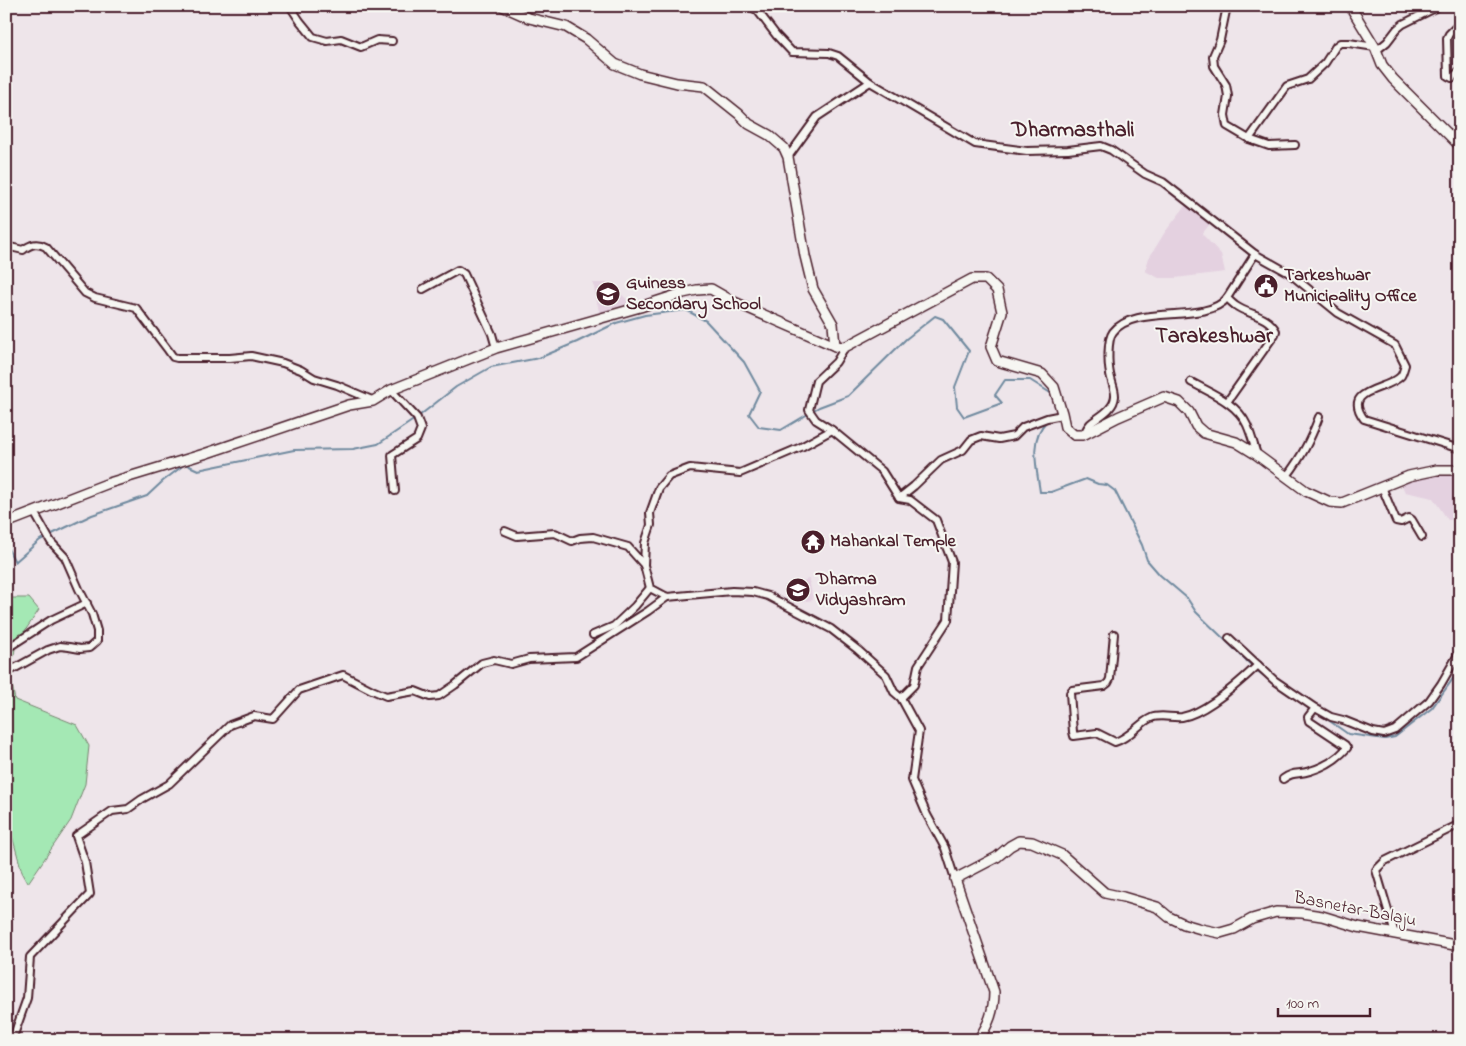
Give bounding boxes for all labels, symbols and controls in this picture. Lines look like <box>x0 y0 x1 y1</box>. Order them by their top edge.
district label: Dharmasthali <box>1011 115 1134 147</box>
place label: Tarkeshwar Municipality Office <box>1284 263 1417 311</box>
place label: Guiness Secondary School <box>626 271 761 319</box>
public building icon: Tarkeshwar Municipality Office <box>1253 273 1279 299</box>
school or university icon: Guiness Secondary School <box>595 281 621 307</box>
district label: Tarakeshwar <box>1155 321 1274 353</box>
temple icon: Mahankal Temple <box>800 529 826 555</box>
place label: Mahankal Temple <box>830 529 957 555</box>
place label: Dharma Vidyashram <box>815 567 905 615</box>
school or university icon: Dharma Vidyashram <box>785 577 811 603</box>
street label: Basnetar-Balaju <box>1290 885 1419 935</box>
scale bar <box>1278 986 1371 1018</box>
text: 100 m <box>1286 993 1319 1015</box>

